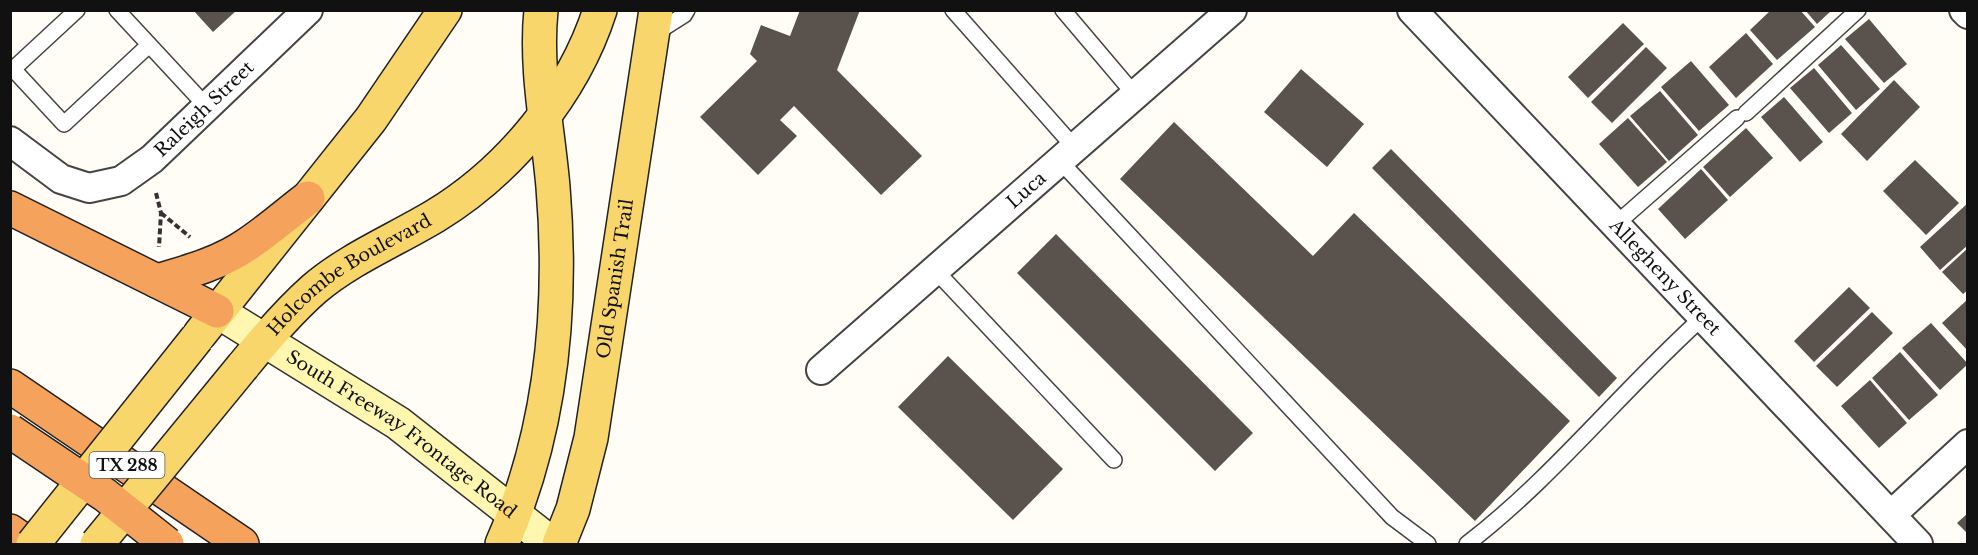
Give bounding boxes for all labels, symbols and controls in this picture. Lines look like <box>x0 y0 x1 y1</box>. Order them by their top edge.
street label: Raleigh Street <box>150 56 259 162</box>
street label: Luca <box>1002 167 1050 213</box>
street label: Old Spanish Trail <box>592 197 638 360</box>
street label: Holcombe Boulevard <box>263 209 435 340</box>
street label: Allegheny Street <box>1604 214 1725 340</box>
street label: South Freeway Frontage Road <box>282 346 521 523</box>
road number: TX 288 <box>90 452 164 478</box>

